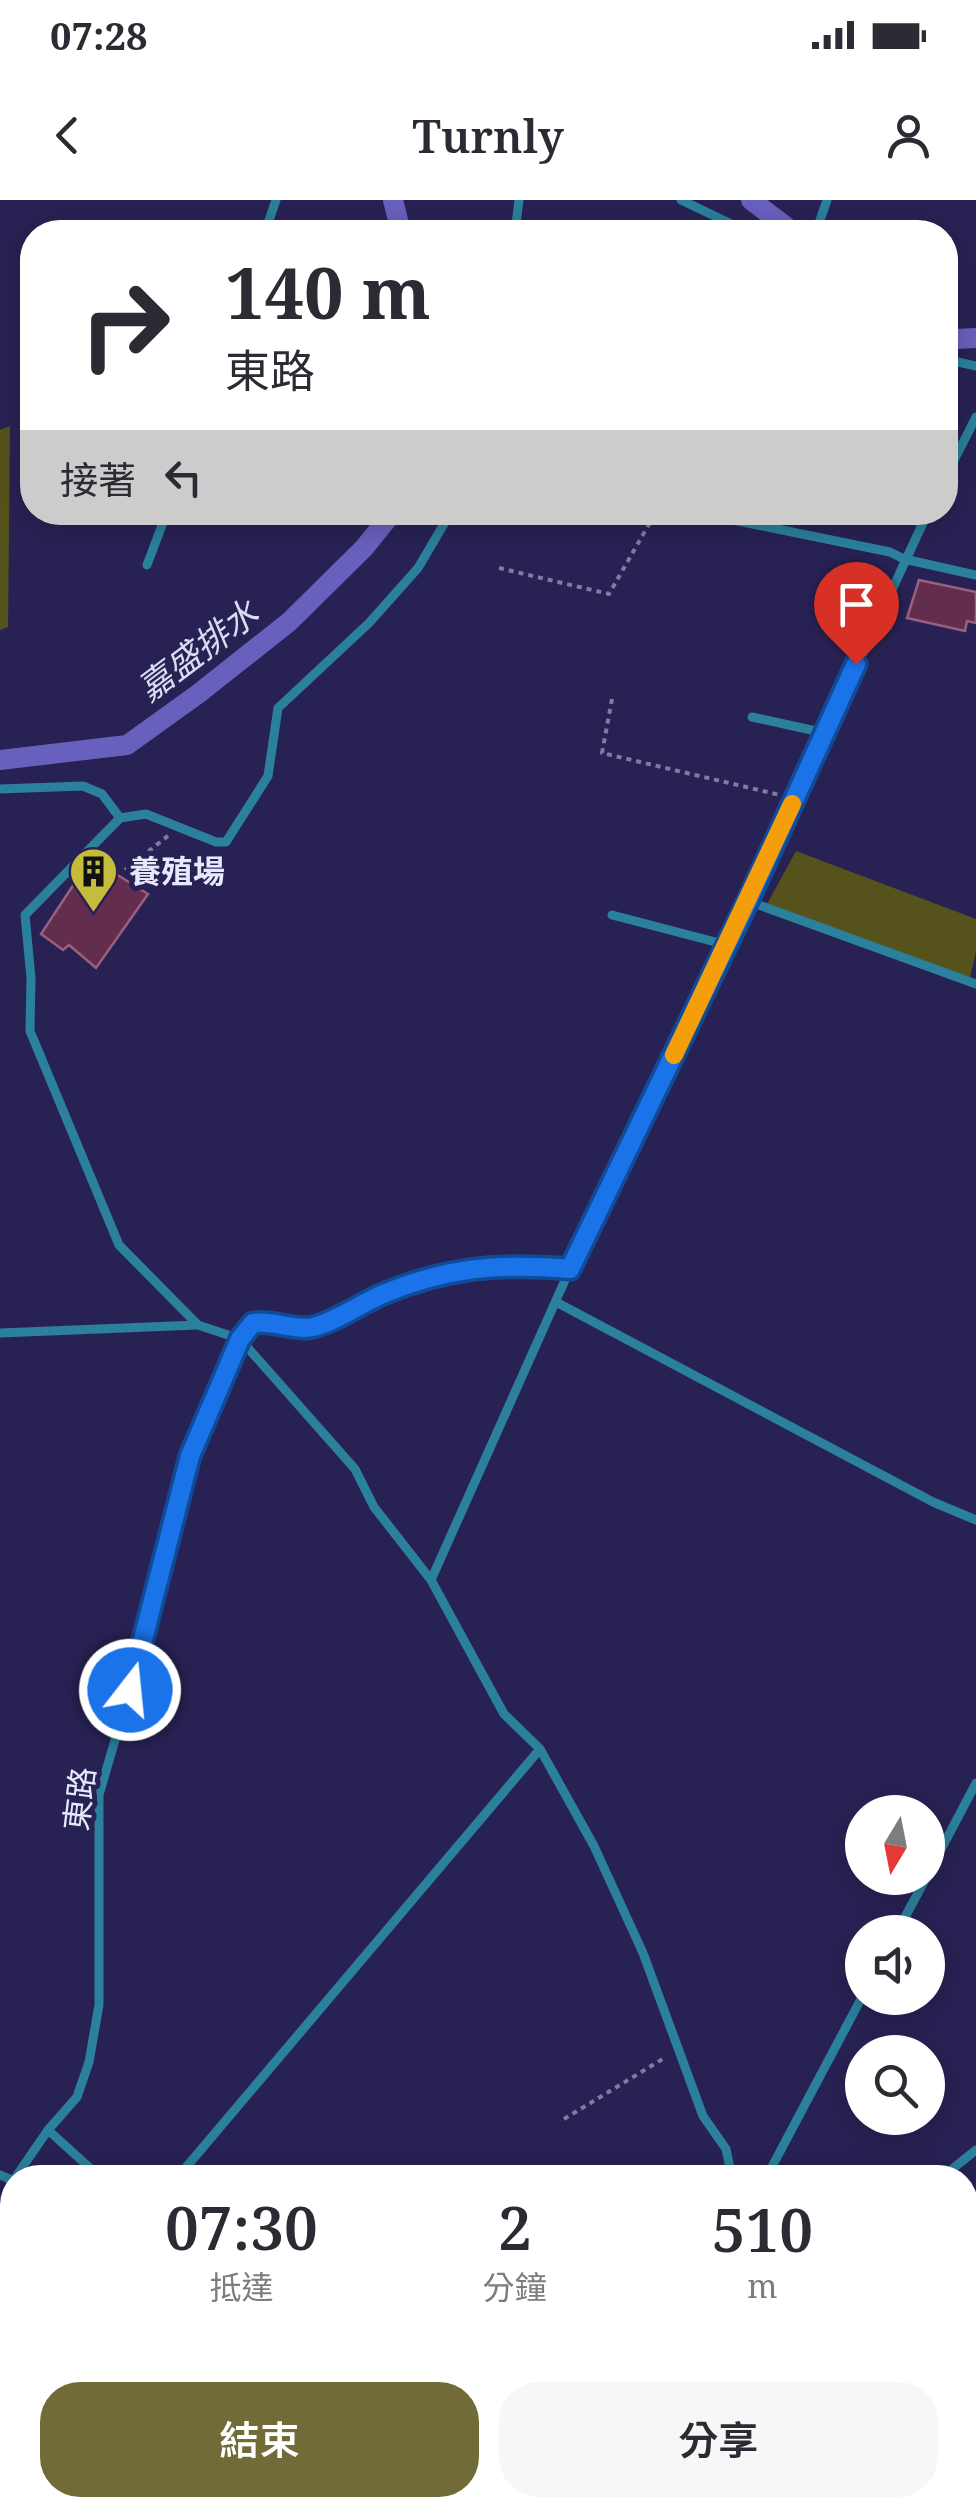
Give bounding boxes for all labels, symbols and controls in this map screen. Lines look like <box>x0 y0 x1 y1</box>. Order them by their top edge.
text: 07:28 <box>50 9 147 61</box>
text: Turnly <box>412 105 564 166</box>
icon: back <box>40 108 95 163</box>
icon: person <box>881 108 936 163</box>
text: 140 m <box>225 244 431 340</box>
icon: right <box>60 260 190 390</box>
text: 東路 <box>225 339 315 400</box>
icon: left <box>156 450 211 505</box>
text: 接著 <box>60 453 136 505</box>
pin <box>814 562 899 665</box>
icon: arrive <box>829 577 884 632</box>
water label: 嘉盛排水 <box>127 588 269 711</box>
building icon: 養殖場 <box>68 846 120 914</box>
place label: 養殖場 <box>129 849 225 892</box>
position arrow <box>78 1638 182 1742</box>
street label: 東路 <box>53 1764 104 1833</box>
north arrow <box>845 1795 945 1895</box>
map controls <box>845 1795 945 2135</box>
button: sound <box>845 1915 945 2015</box>
button: search <box>845 2035 945 2135</box>
text: 07:30 <box>165 2186 318 2268</box>
text: 2 <box>498 2186 532 2268</box>
text: 510 <box>712 2188 813 2270</box>
text: m <box>747 2264 778 2307</box>
text: 抵達 <box>209 2265 273 2308</box>
text: 分鐘 <box>483 2265 547 2308</box>
button: 結束 <box>40 2382 479 2497</box>
button: 分享 <box>499 2382 938 2497</box>

